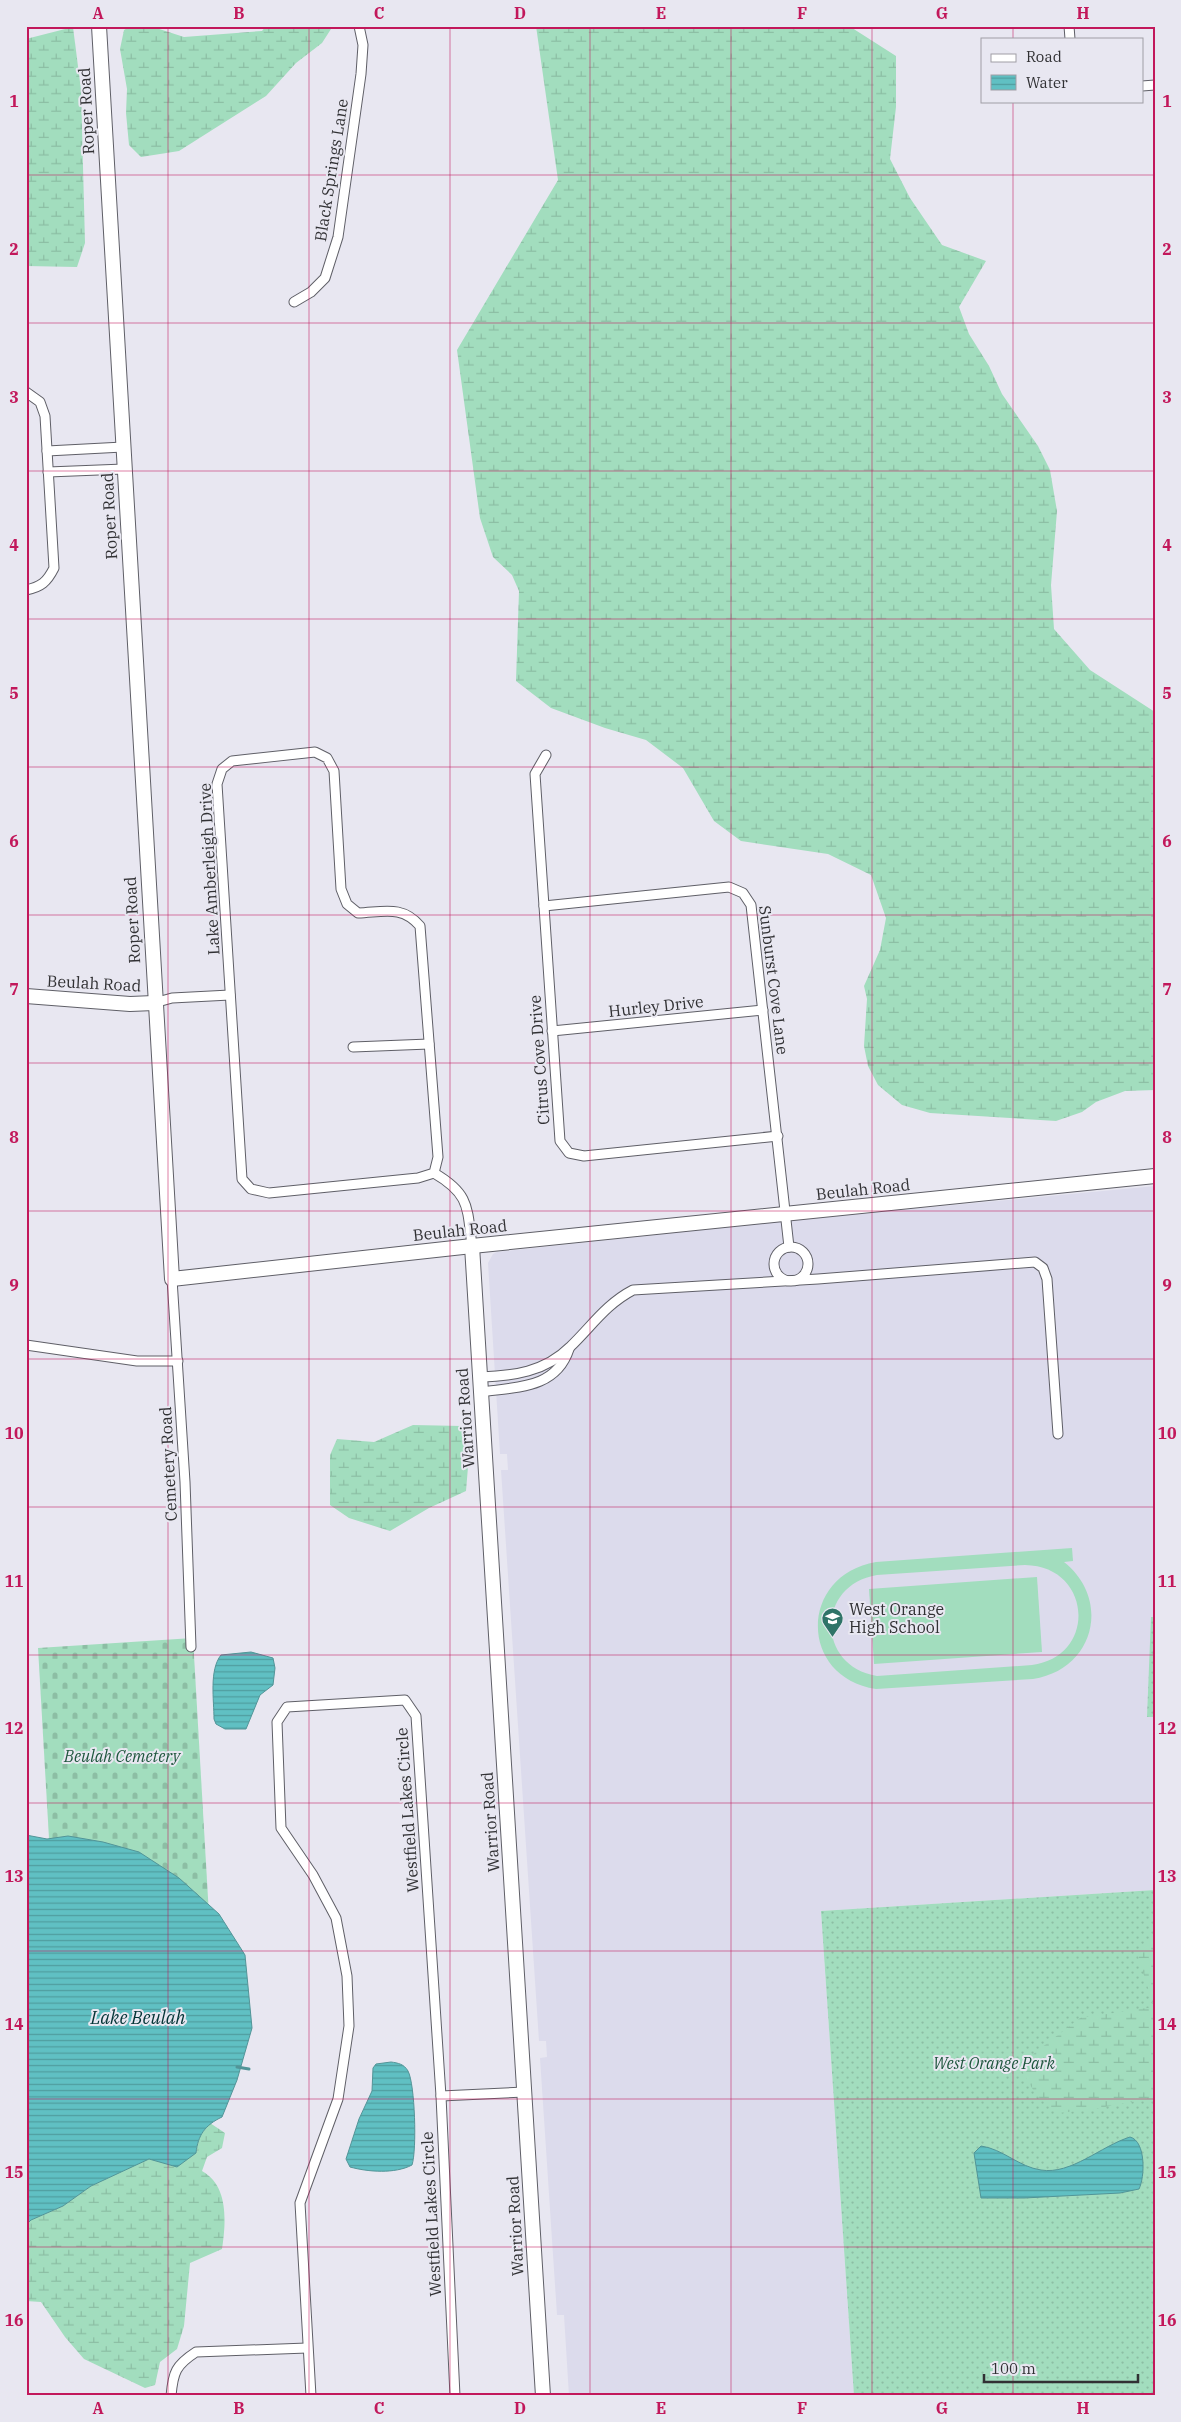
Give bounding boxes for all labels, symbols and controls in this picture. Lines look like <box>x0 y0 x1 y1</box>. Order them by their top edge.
text: A <box>92 3 104 23</box>
text: B <box>233 3 245 23</box>
text: C <box>374 3 384 23</box>
text: D <box>514 3 526 23</box>
text: E <box>656 3 666 23</box>
text: F <box>797 3 807 23</box>
text: G <box>936 3 948 23</box>
text: H <box>1077 3 1090 23</box>
legend <box>981 38 1144 102</box>
text: Road <box>1026 47 1062 66</box>
street label: Roper Road <box>74 67 98 155</box>
text: Water <box>1026 73 1068 92</box>
text: 1 <box>9 91 19 111</box>
text: 1 <box>1162 91 1172 111</box>
street label: Black Springs Lane <box>310 97 352 243</box>
text: 2 <box>9 239 19 259</box>
text: 2 <box>1162 239 1172 259</box>
text: 3 <box>9 387 19 407</box>
text: 3 <box>1162 387 1172 407</box>
street label: Roper Road <box>97 472 121 560</box>
text: 4 <box>9 535 19 555</box>
text: 4 <box>1162 535 1172 555</box>
text: 5 <box>9 683 19 703</box>
text: 5 <box>1162 683 1172 703</box>
street label: Lake Amberleigh Drive <box>195 782 223 956</box>
text: 6 <box>9 831 19 851</box>
text: 6 <box>1162 831 1172 851</box>
street label: Roper Road <box>120 876 144 964</box>
street label: Sunburst Cove Lane <box>755 904 793 1056</box>
street label: Beulah Road <box>46 971 142 995</box>
text: 7 <box>9 979 19 999</box>
text: 7 <box>1162 979 1172 999</box>
street label: Hurley Drive <box>607 991 705 1021</box>
street label: Citrus Cove Drive <box>524 994 554 1126</box>
text: 8 <box>9 1127 19 1147</box>
text: 8 <box>1162 1127 1172 1147</box>
street label: Beulah Road <box>815 1174 911 1204</box>
street label: Beulah Road <box>412 1215 508 1245</box>
text: 9 <box>9 1275 19 1295</box>
text: 9 <box>1162 1275 1172 1295</box>
street label: Warrior Road <box>452 1367 478 1469</box>
street label: Cemetery Road <box>155 1406 181 1522</box>
text: 10 <box>4 1423 24 1443</box>
text: 10 <box>1157 1423 1177 1443</box>
text: 11 <box>4 1571 24 1591</box>
text: 11 <box>1157 1571 1177 1591</box>
place label: West Orange High School <box>849 1599 944 1637</box>
school or university icon: West Orange High School <box>821 1606 845 1637</box>
text: 12 <box>4 1718 24 1738</box>
text: 12 <box>1157 1718 1177 1738</box>
street label: Westfield Lakes Circle <box>391 1727 423 1893</box>
park label: Beulah Cemetery <box>63 1746 182 1766</box>
street label: Warrior Road <box>477 1771 503 1873</box>
text: 13 <box>4 1866 24 1886</box>
text: 13 <box>1157 1866 1177 1886</box>
water label: Lake Beulah <box>90 2006 186 2029</box>
text: 14 <box>4 2014 24 2034</box>
text: 14 <box>1157 2014 1177 2034</box>
park label: West Orange Park <box>933 2053 1056 2073</box>
street label: Westfield Lakes Circle <box>417 2131 445 2297</box>
text: 15 <box>4 2162 24 2182</box>
text: 15 <box>1157 2162 1177 2182</box>
street label: Warrior Road <box>502 2175 528 2277</box>
text: 16 <box>4 2310 24 2330</box>
text: 16 <box>1157 2310 1177 2330</box>
scale bar <box>984 2352 1137 2384</box>
text: 100 m <box>991 2359 1036 2378</box>
text: A <box>92 2398 104 2418</box>
text: B <box>233 2398 245 2418</box>
text: C <box>374 2398 384 2418</box>
text: D <box>514 2398 526 2418</box>
text: E <box>656 2398 666 2418</box>
text: F <box>797 2398 807 2418</box>
text: G <box>936 2398 948 2418</box>
text: H <box>1077 2398 1090 2418</box>

